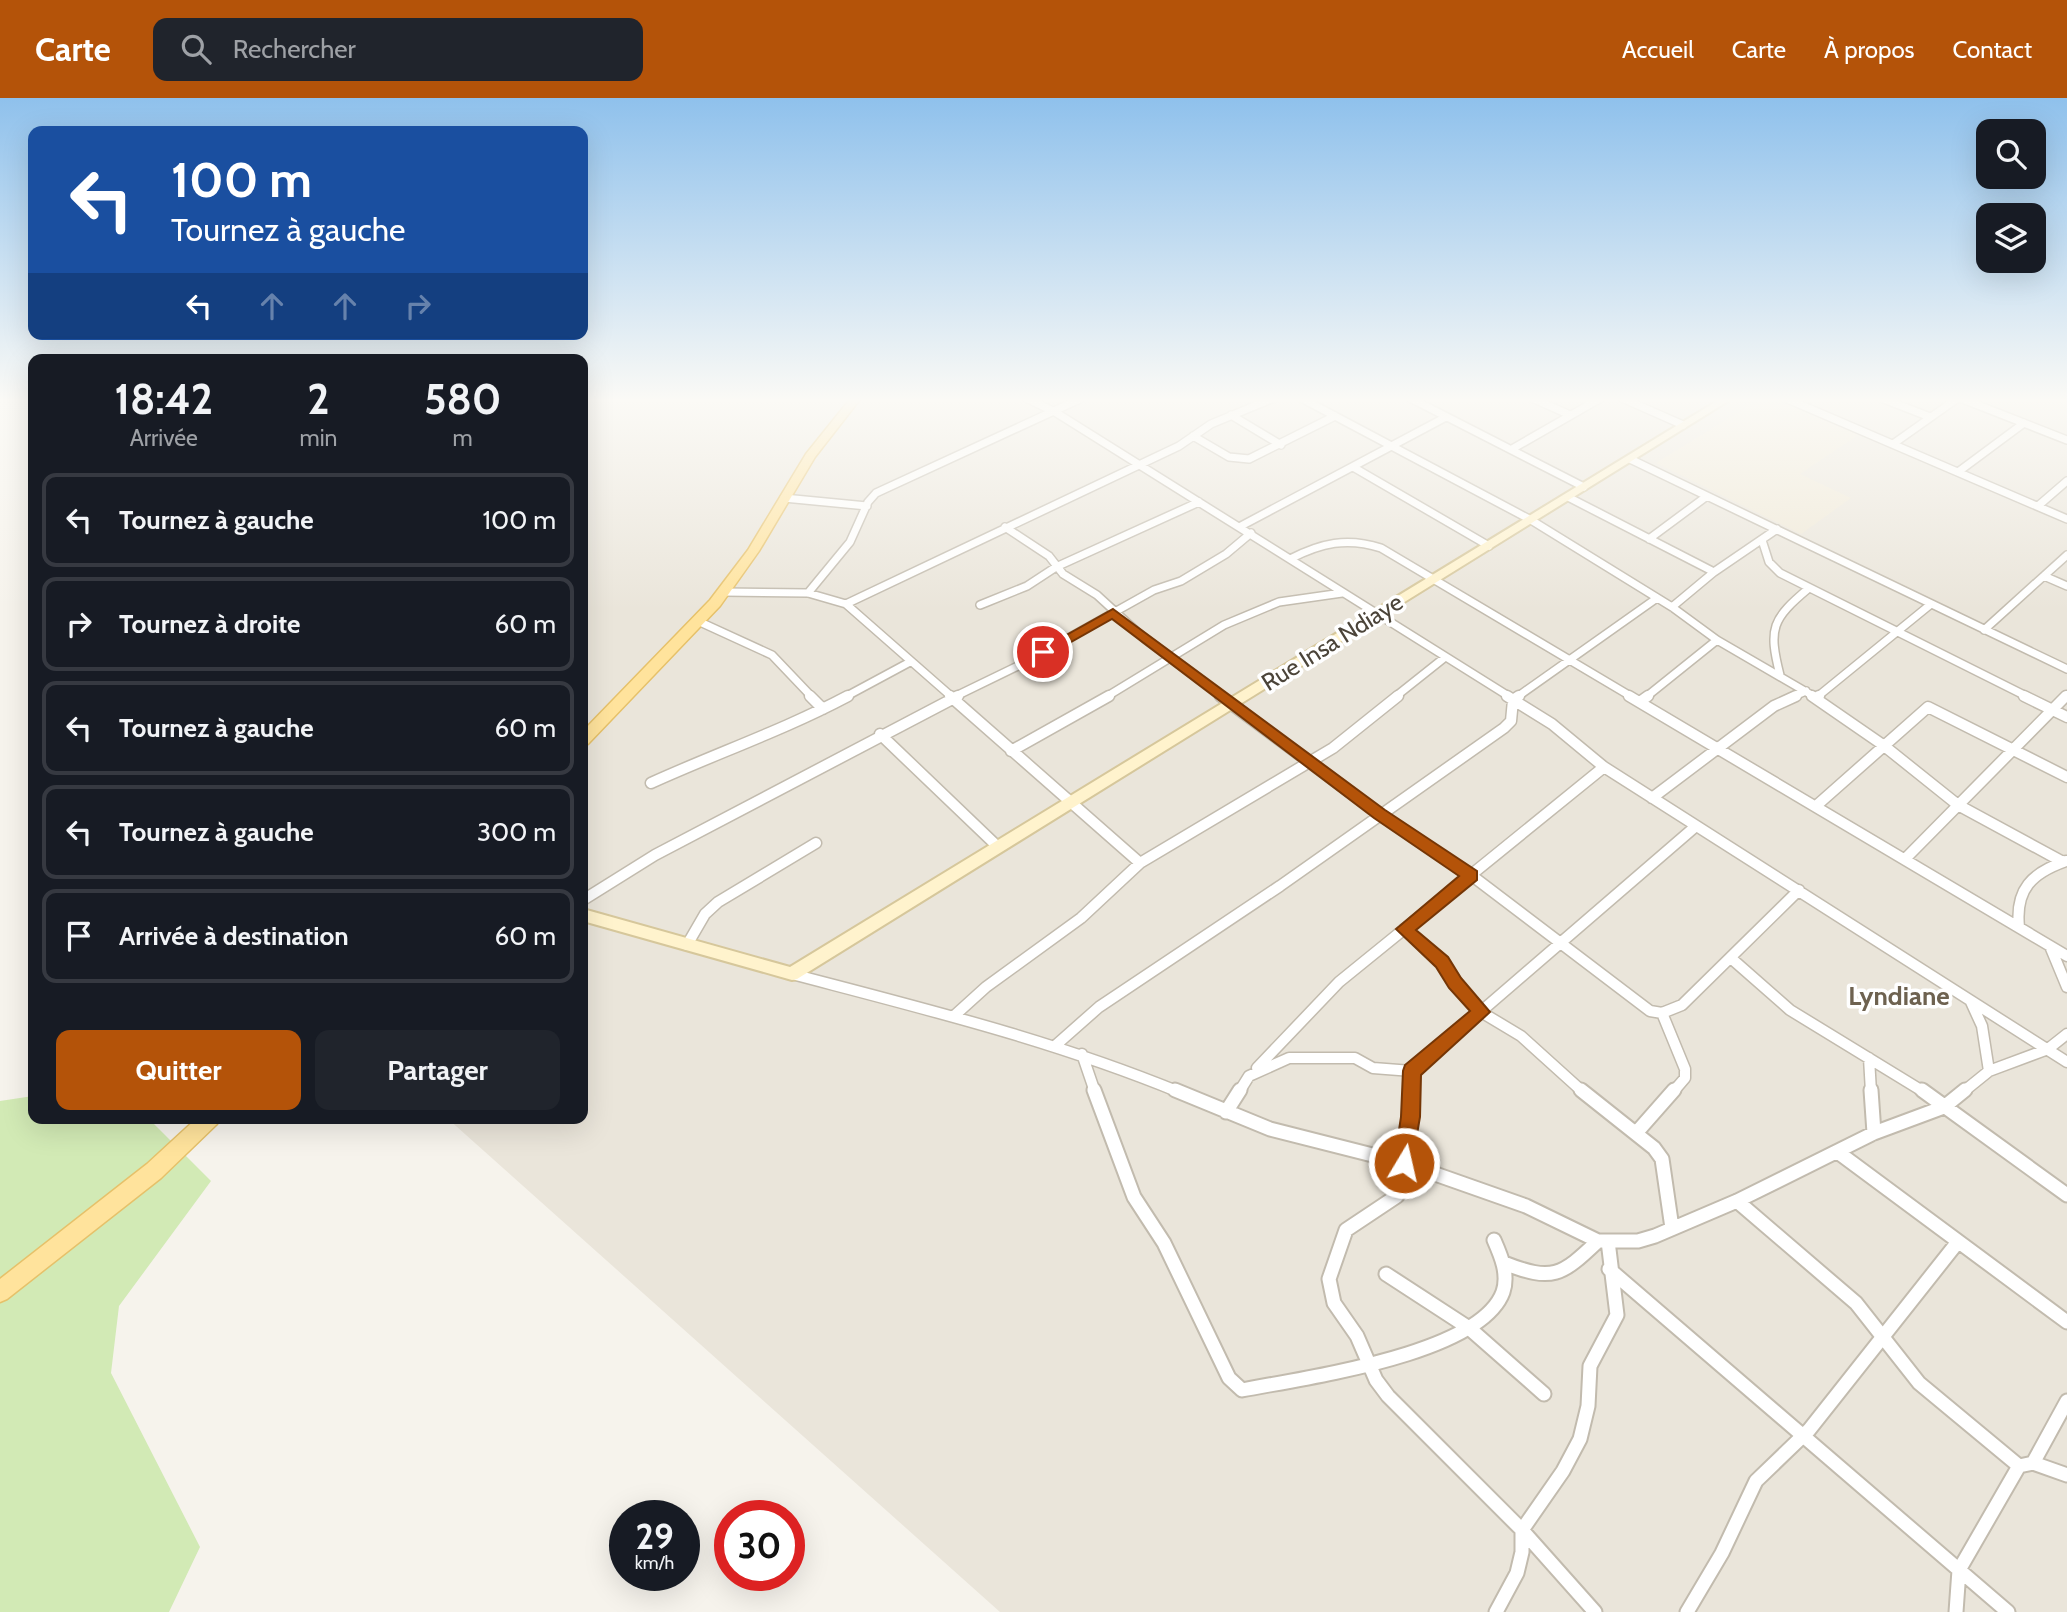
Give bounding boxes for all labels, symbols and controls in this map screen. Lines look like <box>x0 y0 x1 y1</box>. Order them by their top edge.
search box <box>153 18 643 81</box>
text: Carte <box>35 29 111 69</box>
icon: search <box>177 30 215 68</box>
text: Rechercher <box>233 33 356 65</box>
text: Accueil <box>1622 35 1694 64</box>
text: Carte <box>1732 35 1786 64</box>
text: À propos <box>1824 35 1915 64</box>
text: Contact <box>1953 35 2032 64</box>
map controls <box>1976 119 2046 273</box>
button: search <box>1976 119 2046 189</box>
text: 100 m <box>171 150 312 209</box>
icon: left <box>56 154 147 245</box>
button: layers <box>1976 203 2046 273</box>
text: Tournez à gauche <box>171 210 405 249</box>
icon: left <box>180 287 218 325</box>
icon: ahead <box>253 287 291 325</box>
icon: ahead <box>326 287 364 325</box>
icon: right <box>399 287 437 325</box>
text: 18:42 <box>115 373 213 425</box>
text: 2 <box>307 373 330 425</box>
text: 580 <box>424 373 501 425</box>
text: Arrivée <box>130 424 198 452</box>
text: min <box>300 424 337 452</box>
text: m <box>453 424 473 452</box>
icon: left <box>60 501 98 539</box>
text: Tournez à gauche <box>119 504 314 536</box>
text: 100 m <box>483 504 556 536</box>
street label: Rue Insa Ndiaye <box>1256 587 1408 697</box>
icon: right <box>60 605 98 643</box>
text: Tournez à droite <box>119 608 301 640</box>
text: 60 m <box>494 608 556 640</box>
pin <box>1013 622 1073 682</box>
icon: arrive <box>1024 633 1062 671</box>
icon: left <box>60 709 98 747</box>
text: Tournez à gauche <box>119 712 314 744</box>
text: 60 m <box>494 712 556 744</box>
icon: left <box>60 813 98 851</box>
text: Tournez à gauche <box>119 816 314 848</box>
text: 300 m <box>477 816 556 848</box>
icon: arrive <box>60 917 98 955</box>
text: Arrivée à destination <box>119 920 349 952</box>
text: 60 m <box>494 920 556 952</box>
district label: Lyndiane <box>1848 980 1950 1012</box>
button: Quitter <box>56 1030 301 1110</box>
button: Partager <box>315 1030 560 1110</box>
position arrow <box>1367 1126 1441 1200</box>
speed limit sign: 30 <box>714 1500 805 1591</box>
text: 29 <box>635 1515 674 1558</box>
text: km/h <box>635 1552 674 1574</box>

